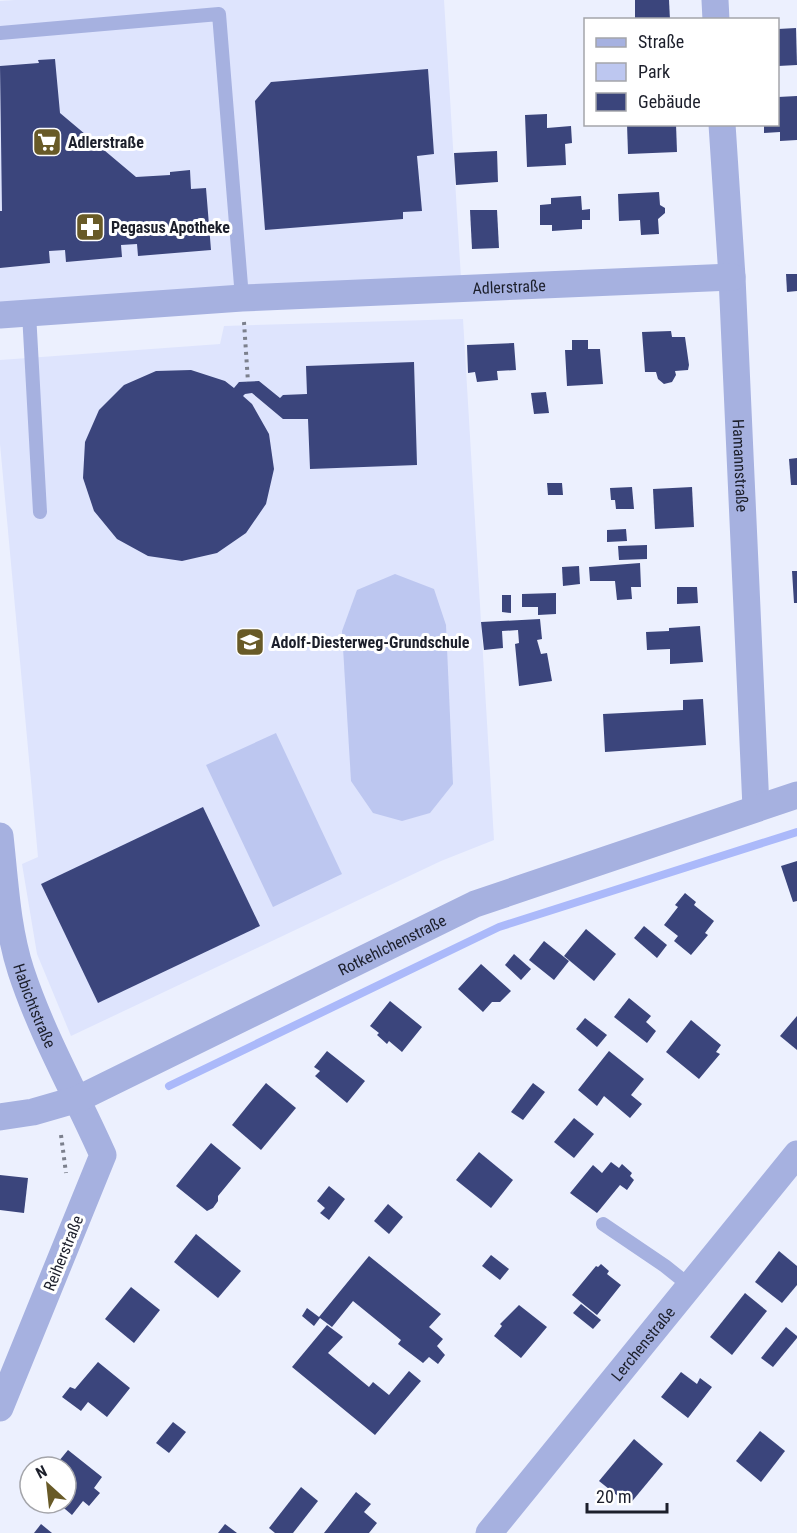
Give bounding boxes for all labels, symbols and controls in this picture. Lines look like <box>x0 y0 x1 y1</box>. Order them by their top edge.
legend <box>584 18 779 126</box>
text: Straße <box>638 31 684 52</box>
text: Park <box>638 61 670 82</box>
text: Gebäude <box>638 91 701 112</box>
supermarket icon: Adlerstraße <box>31 126 63 158</box>
place label: Adlerstraße <box>68 133 144 152</box>
pharmacy icon: Pegasus Apotheke <box>74 211 106 243</box>
place label: Pegasus Apotheke <box>111 218 230 237</box>
street label: Adlerstraße <box>472 276 546 298</box>
street label: Hamannstraße <box>728 419 752 512</box>
school or university icon: Adolf-Diesterweg-Grundschule <box>234 626 266 658</box>
place label: Adolf-Diesterweg-Grundschule <box>271 633 470 652</box>
street label: Rotkehlchenstraße <box>335 911 449 980</box>
street label: Habichtstraße <box>9 961 60 1051</box>
street label: Reiherstraße <box>40 1213 87 1294</box>
street label: Lerchenstraße <box>607 1303 679 1385</box>
north arrow <box>18 1455 78 1515</box>
text: N <box>33 1461 50 1483</box>
scale bar <box>587 1476 666 1514</box>
text: 20 m <box>596 1486 631 1507</box>

